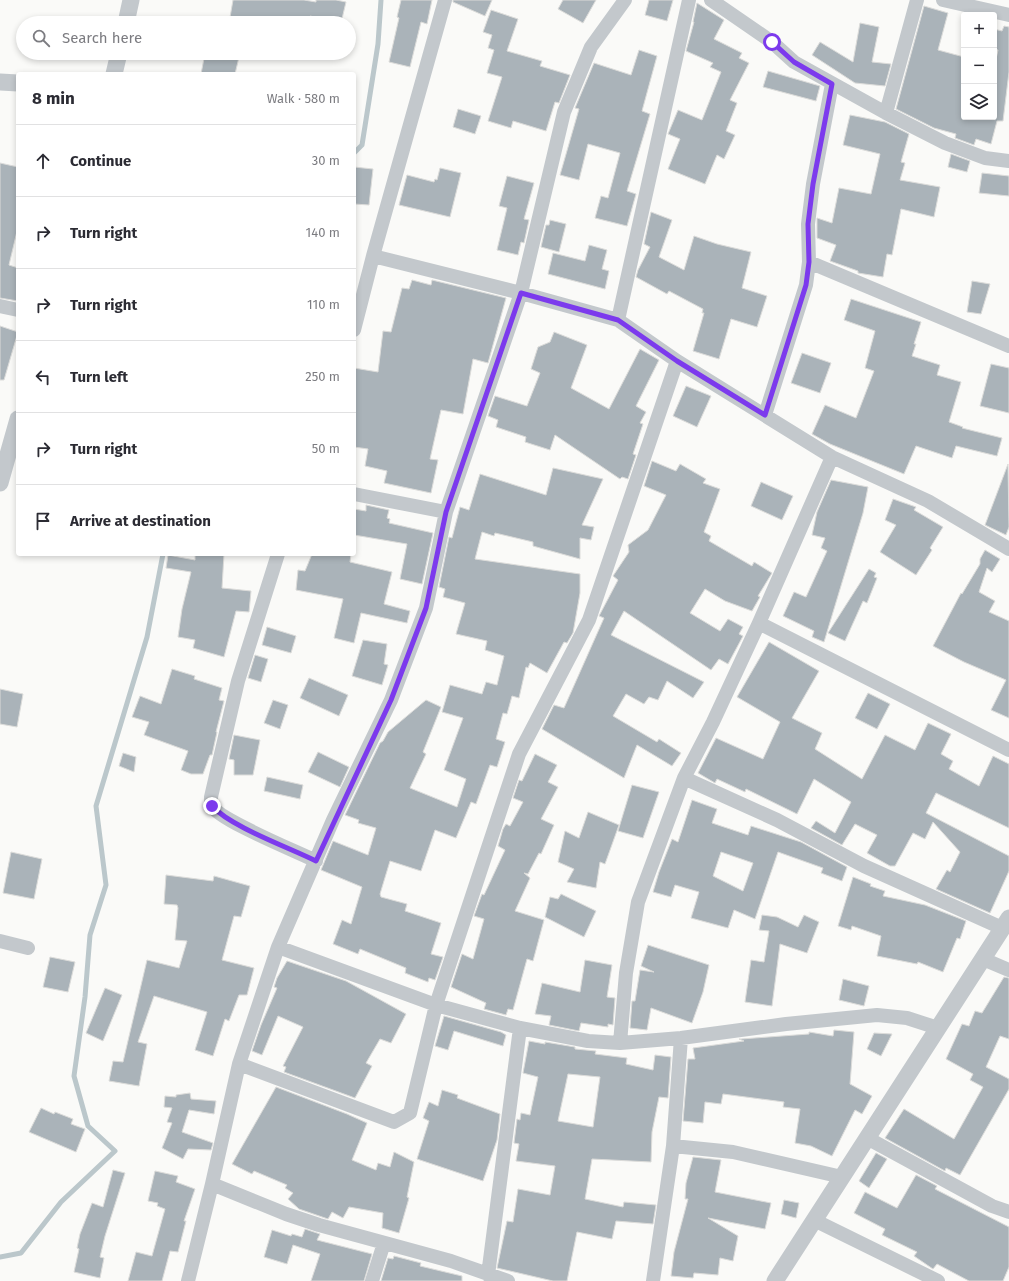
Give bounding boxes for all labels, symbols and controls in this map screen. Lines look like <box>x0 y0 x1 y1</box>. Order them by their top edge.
map controls <box>961 12 997 120</box>
button: + <box>961 12 997 48</box>
search box <box>16 16 356 60</box>
icon: search <box>30 27 52 49</box>
text: Search here <box>62 29 142 47</box>
route start <box>763 33 781 51</box>
button: − <box>961 48 997 84</box>
button: layers <box>961 84 997 120</box>
text: 8 min <box>32 88 75 109</box>
text: Walk · 580 m <box>267 91 340 106</box>
icon: ahead <box>32 150 54 172</box>
text: Continue <box>70 152 131 170</box>
text: 30 m <box>312 153 340 168</box>
icon: right <box>32 222 54 244</box>
text: Turn right <box>70 224 137 242</box>
text: 140 m <box>306 225 340 240</box>
icon: right <box>32 294 54 316</box>
text: Turn right <box>70 296 137 314</box>
text: 110 m <box>307 297 340 312</box>
icon: left <box>32 366 54 388</box>
text: Turn left <box>70 368 128 386</box>
text: 250 m <box>305 369 340 384</box>
icon: right <box>32 438 54 460</box>
text: Turn right <box>70 440 137 458</box>
text: 50 m <box>312 441 340 456</box>
icon: arrive <box>32 510 54 532</box>
text: Arrive at destination <box>70 512 211 530</box>
route end <box>203 797 221 815</box>

